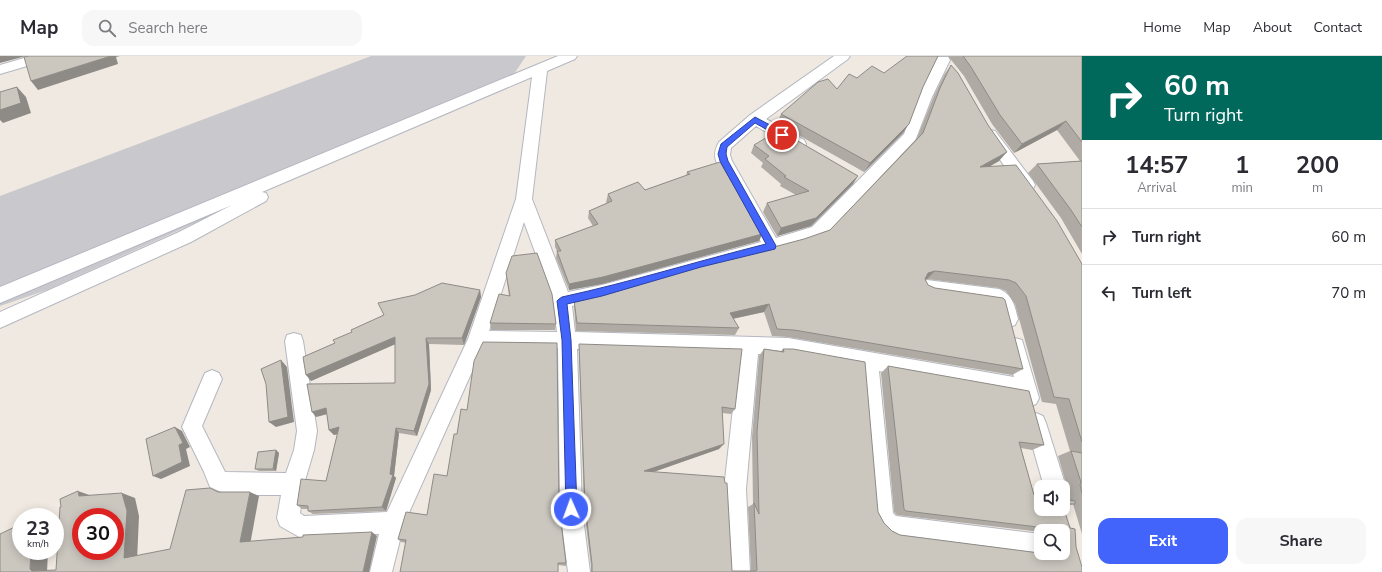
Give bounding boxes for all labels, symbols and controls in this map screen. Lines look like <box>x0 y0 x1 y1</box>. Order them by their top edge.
search box <box>82 10 362 46</box>
text: Map <box>20 15 58 41</box>
icon: search <box>96 17 118 39</box>
text: Search here <box>128 18 208 38</box>
text: Home <box>1143 18 1181 37</box>
text: Map <box>1203 18 1231 37</box>
text: About <box>1253 18 1292 37</box>
text: Contact <box>1314 18 1362 37</box>
text: 60 m <box>1164 67 1230 105</box>
icon: right <box>1098 72 1150 124</box>
text: Turn right <box>1164 103 1243 127</box>
pin <box>765 118 799 152</box>
icon: arrive <box>771 124 793 146</box>
text: 14:57 <box>1125 149 1188 181</box>
text: 1 <box>1235 149 1249 181</box>
text: 200 <box>1296 149 1339 181</box>
text: Arrival <box>1137 179 1176 197</box>
text: min <box>1231 179 1253 197</box>
text: m <box>1312 179 1323 197</box>
icon: right <box>1098 226 1120 248</box>
text: Turn right <box>1132 227 1201 247</box>
text: 60 m <box>1331 227 1366 247</box>
icon: left <box>1098 282 1120 304</box>
text: Turn left <box>1132 283 1191 303</box>
text: 70 m <box>1331 283 1366 303</box>
map controls <box>1034 480 1070 560</box>
button: sound <box>1034 480 1070 516</box>
position arrow <box>550 488 592 530</box>
speed limit sign: 30 <box>72 508 124 560</box>
text: 23 <box>26 515 50 542</box>
button: Exit <box>1098 518 1228 564</box>
button: Share <box>1236 518 1366 564</box>
button: search <box>1034 524 1070 560</box>
text: km/h <box>27 537 49 551</box>

